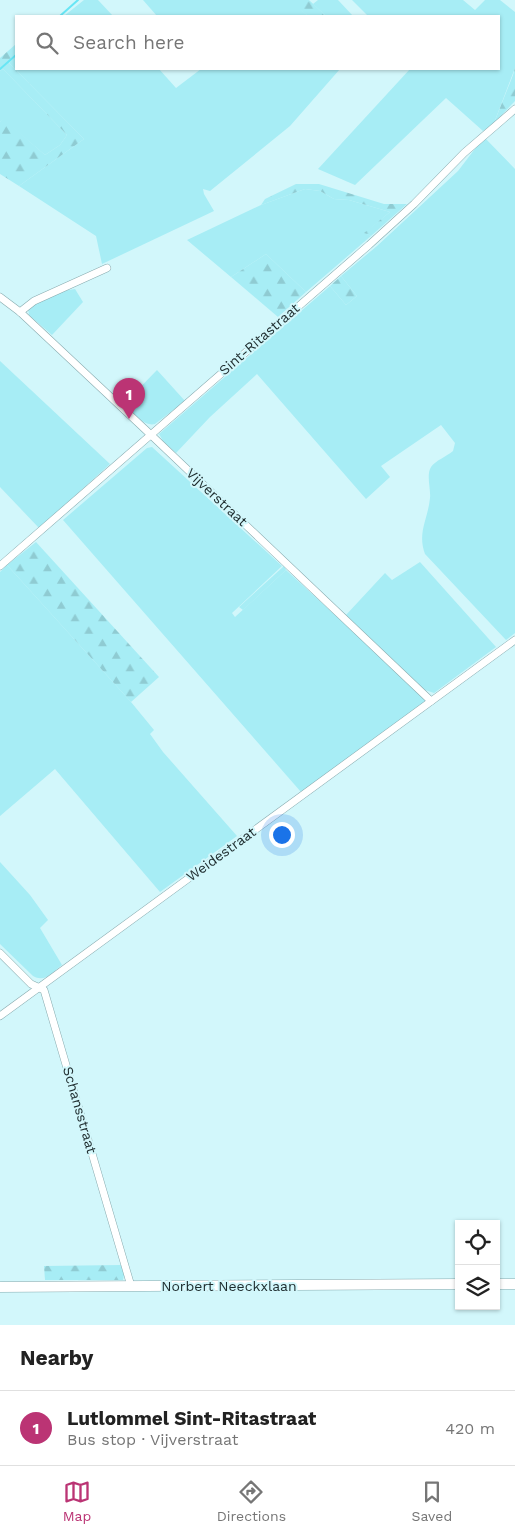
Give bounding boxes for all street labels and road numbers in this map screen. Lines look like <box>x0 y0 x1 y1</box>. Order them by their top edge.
street label: Sint-Ritastraat <box>216 300 302 378</box>
street label: Vijverstraat <box>183 465 251 529</box>
street label: Weidestraat <box>183 823 259 885</box>
street label: Schansstraat <box>60 1065 100 1155</box>
street label: Norbert Neeckxlaan <box>161 1278 297 1294</box>

